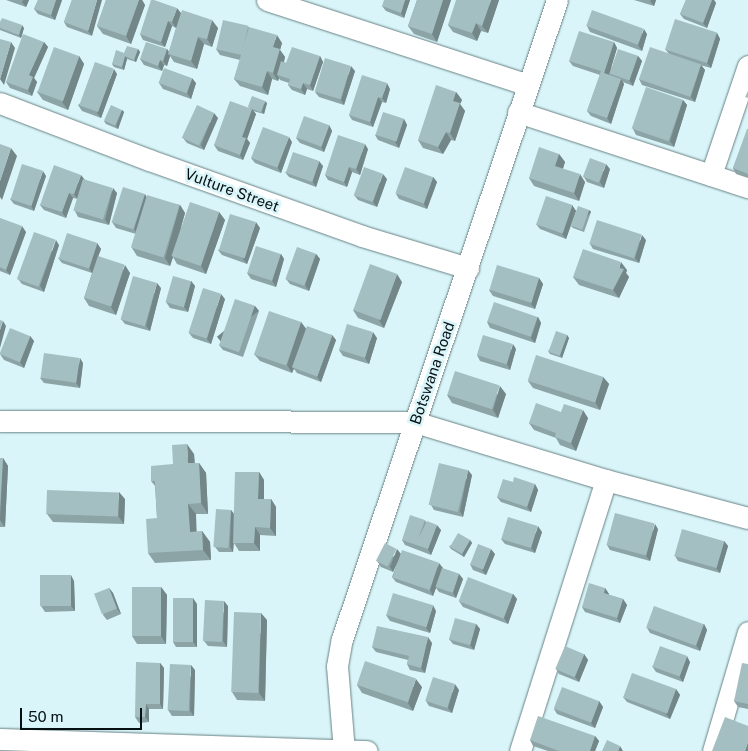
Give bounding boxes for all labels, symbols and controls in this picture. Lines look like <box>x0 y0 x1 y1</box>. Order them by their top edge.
street label: Vulture Street <box>182 165 282 215</box>
street label: Botswana Road <box>406 319 458 427</box>
scale bar <box>22 698 145 730</box>
text: 50 m <box>28 708 63 725</box>

